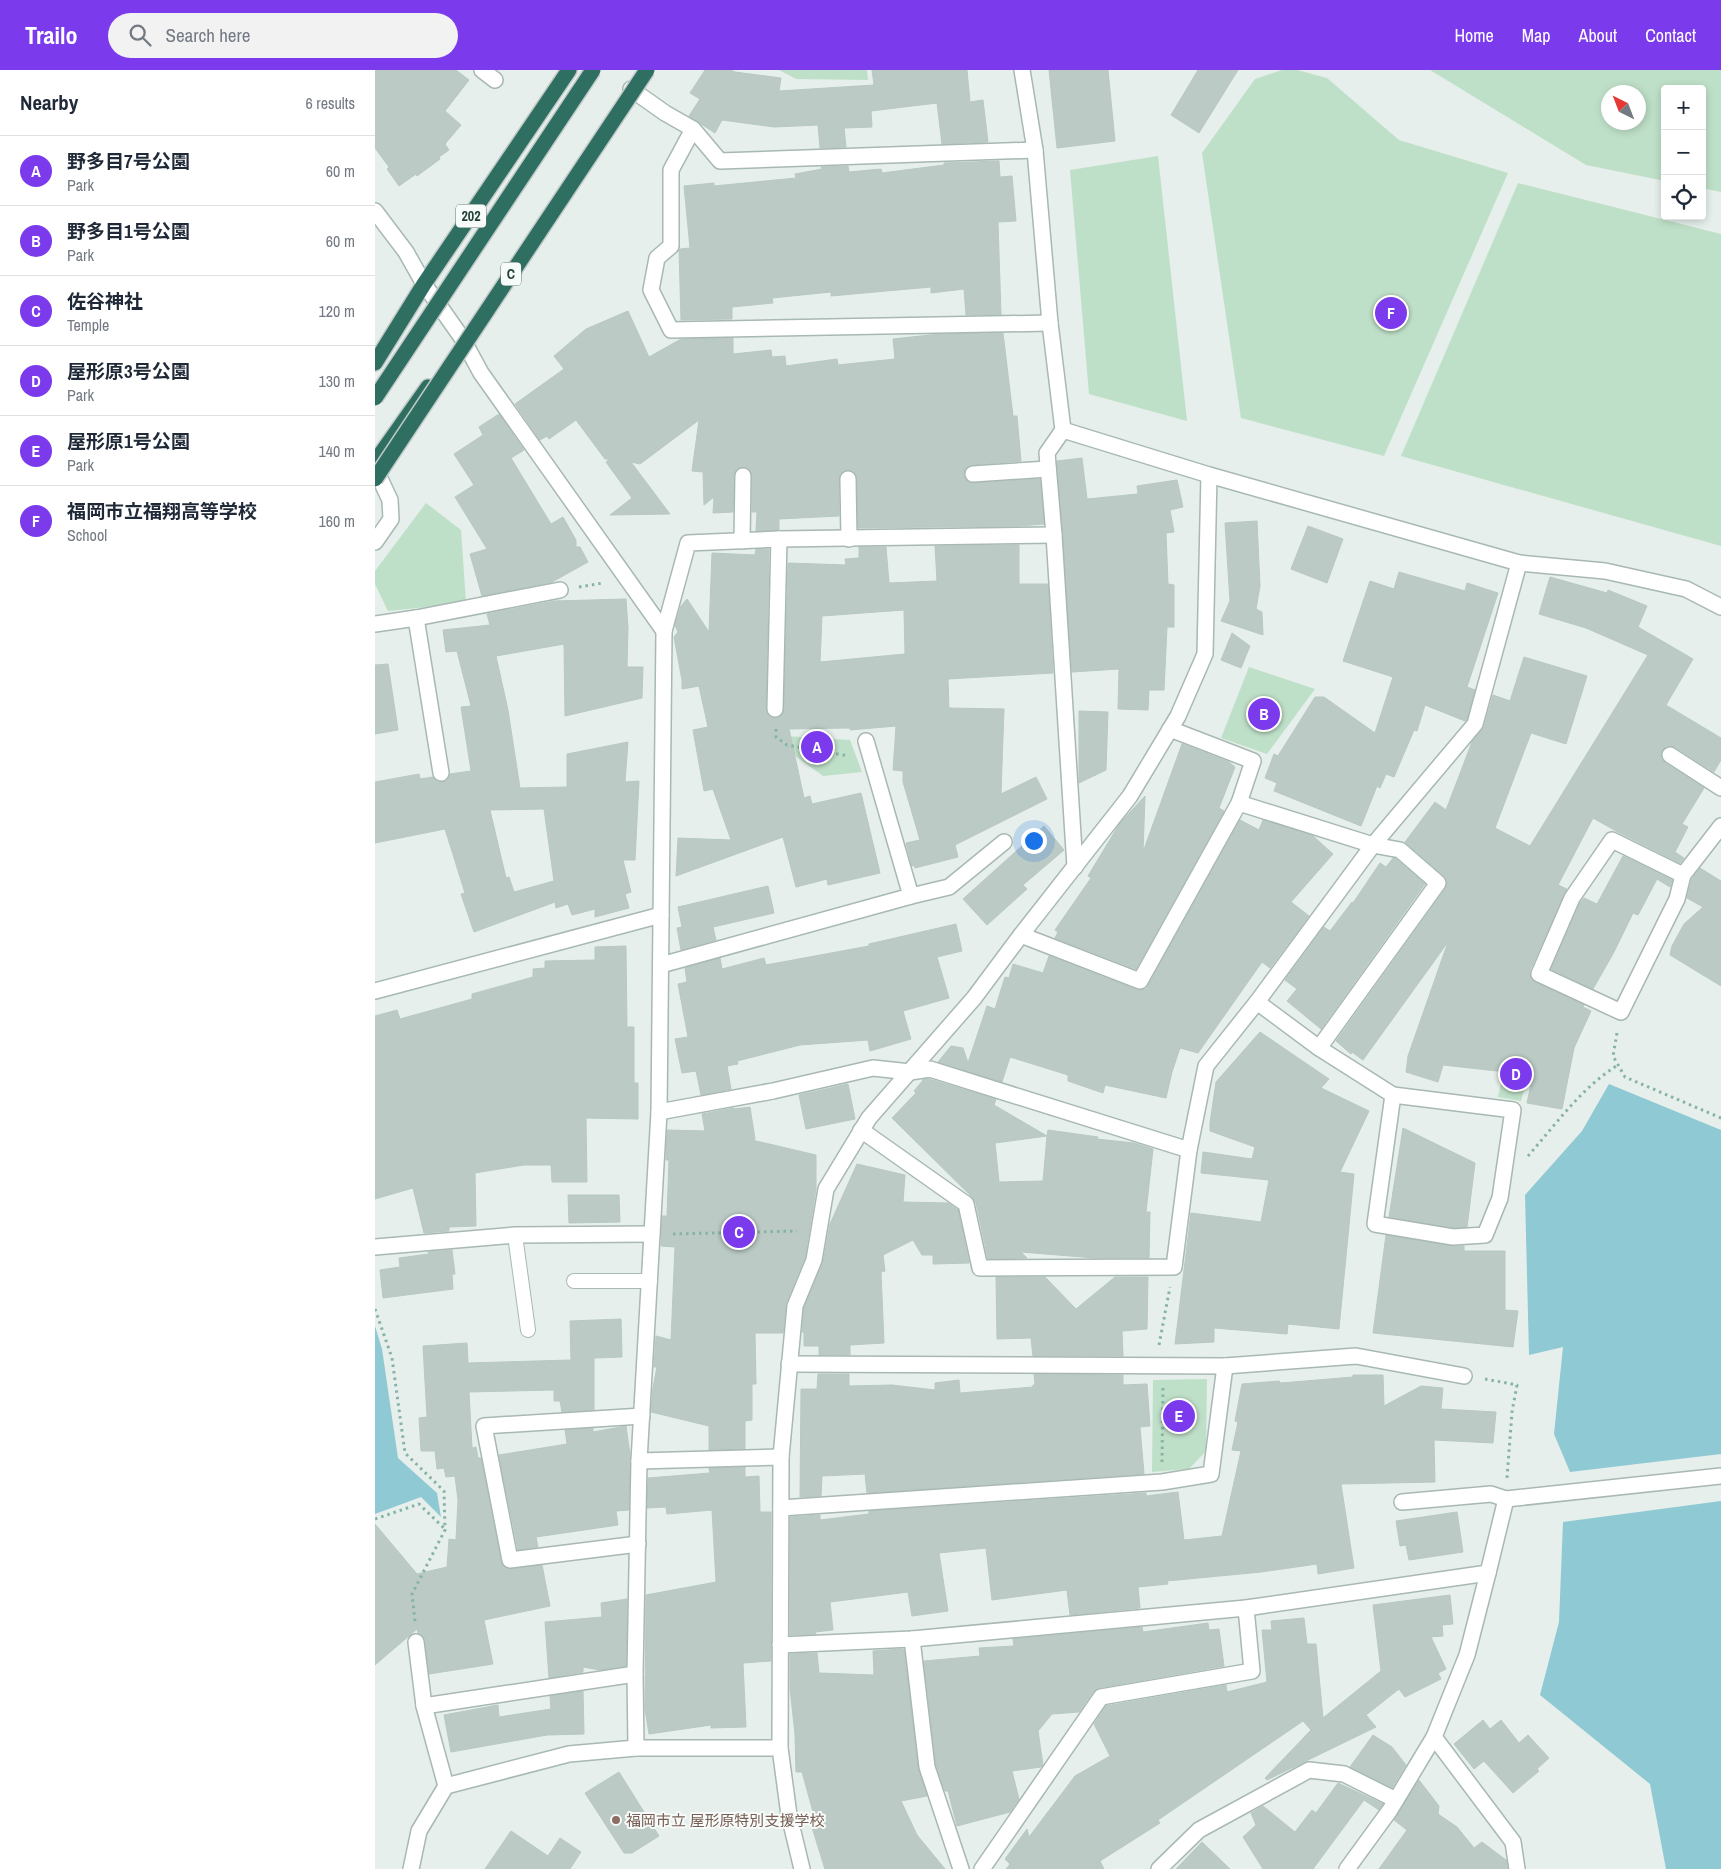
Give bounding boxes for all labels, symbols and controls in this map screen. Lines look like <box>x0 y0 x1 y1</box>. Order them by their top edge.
search box <box>108 13 458 58</box>
text: Trailo <box>25 19 78 51</box>
icon: search <box>126 21 154 49</box>
text: Search here <box>166 22 250 48</box>
text: Home <box>1454 23 1494 48</box>
text: Map <box>1522 23 1551 48</box>
text: About <box>1579 23 1617 48</box>
text: Contact <box>1645 23 1696 48</box>
north arrow <box>1601 85 1646 130</box>
map controls <box>1661 85 1706 220</box>
button: + <box>1661 85 1706 130</box>
text: Nearby <box>20 88 78 117</box>
text: 6 results <box>305 92 355 114</box>
button: − <box>1661 130 1706 175</box>
text: 野多目7号公園 <box>67 148 190 174</box>
text: A <box>31 160 41 182</box>
text: 60 m <box>326 160 355 182</box>
text: Park <box>67 174 94 196</box>
button: locate <box>1661 175 1706 220</box>
road number: 202 <box>456 204 486 228</box>
text: 野多目1号公園 <box>67 218 190 244</box>
text: B <box>31 230 41 252</box>
text: 60 m <box>326 230 355 252</box>
text: Park <box>67 244 94 266</box>
road number: C <box>501 262 521 285</box>
text: 佐谷神社 <box>67 288 143 314</box>
pin: F <box>1375 294 1407 332</box>
text: C <box>31 300 41 322</box>
text: 120 m <box>319 300 355 322</box>
text: Temple <box>67 314 109 336</box>
text: 屋形原3号公園 <box>67 358 190 384</box>
text: D <box>31 370 41 392</box>
text: 130 m <box>319 370 355 392</box>
text: Park <box>67 384 94 406</box>
text: 屋形原1号公園 <box>67 428 190 454</box>
text: E <box>32 440 40 462</box>
text: 140 m <box>319 440 355 462</box>
text: Park <box>67 454 94 476</box>
text: 福岡市立福翔高等学校 <box>67 498 257 524</box>
text: F <box>32 510 40 532</box>
text: 160 m <box>319 510 355 532</box>
text: School <box>67 524 107 546</box>
pin: B <box>1248 695 1280 733</box>
pin: A <box>801 728 833 766</box>
your location <box>1021 828 1047 854</box>
pin: D <box>1500 1055 1532 1093</box>
pin: C <box>723 1213 755 1251</box>
pin: E <box>1163 1397 1195 1435</box>
place label: 福岡市立 屋形原特別支援学校 <box>626 1810 824 1831</box>
marker: 福岡市立 屋形原特別支援学校 <box>610 1814 622 1826</box>

